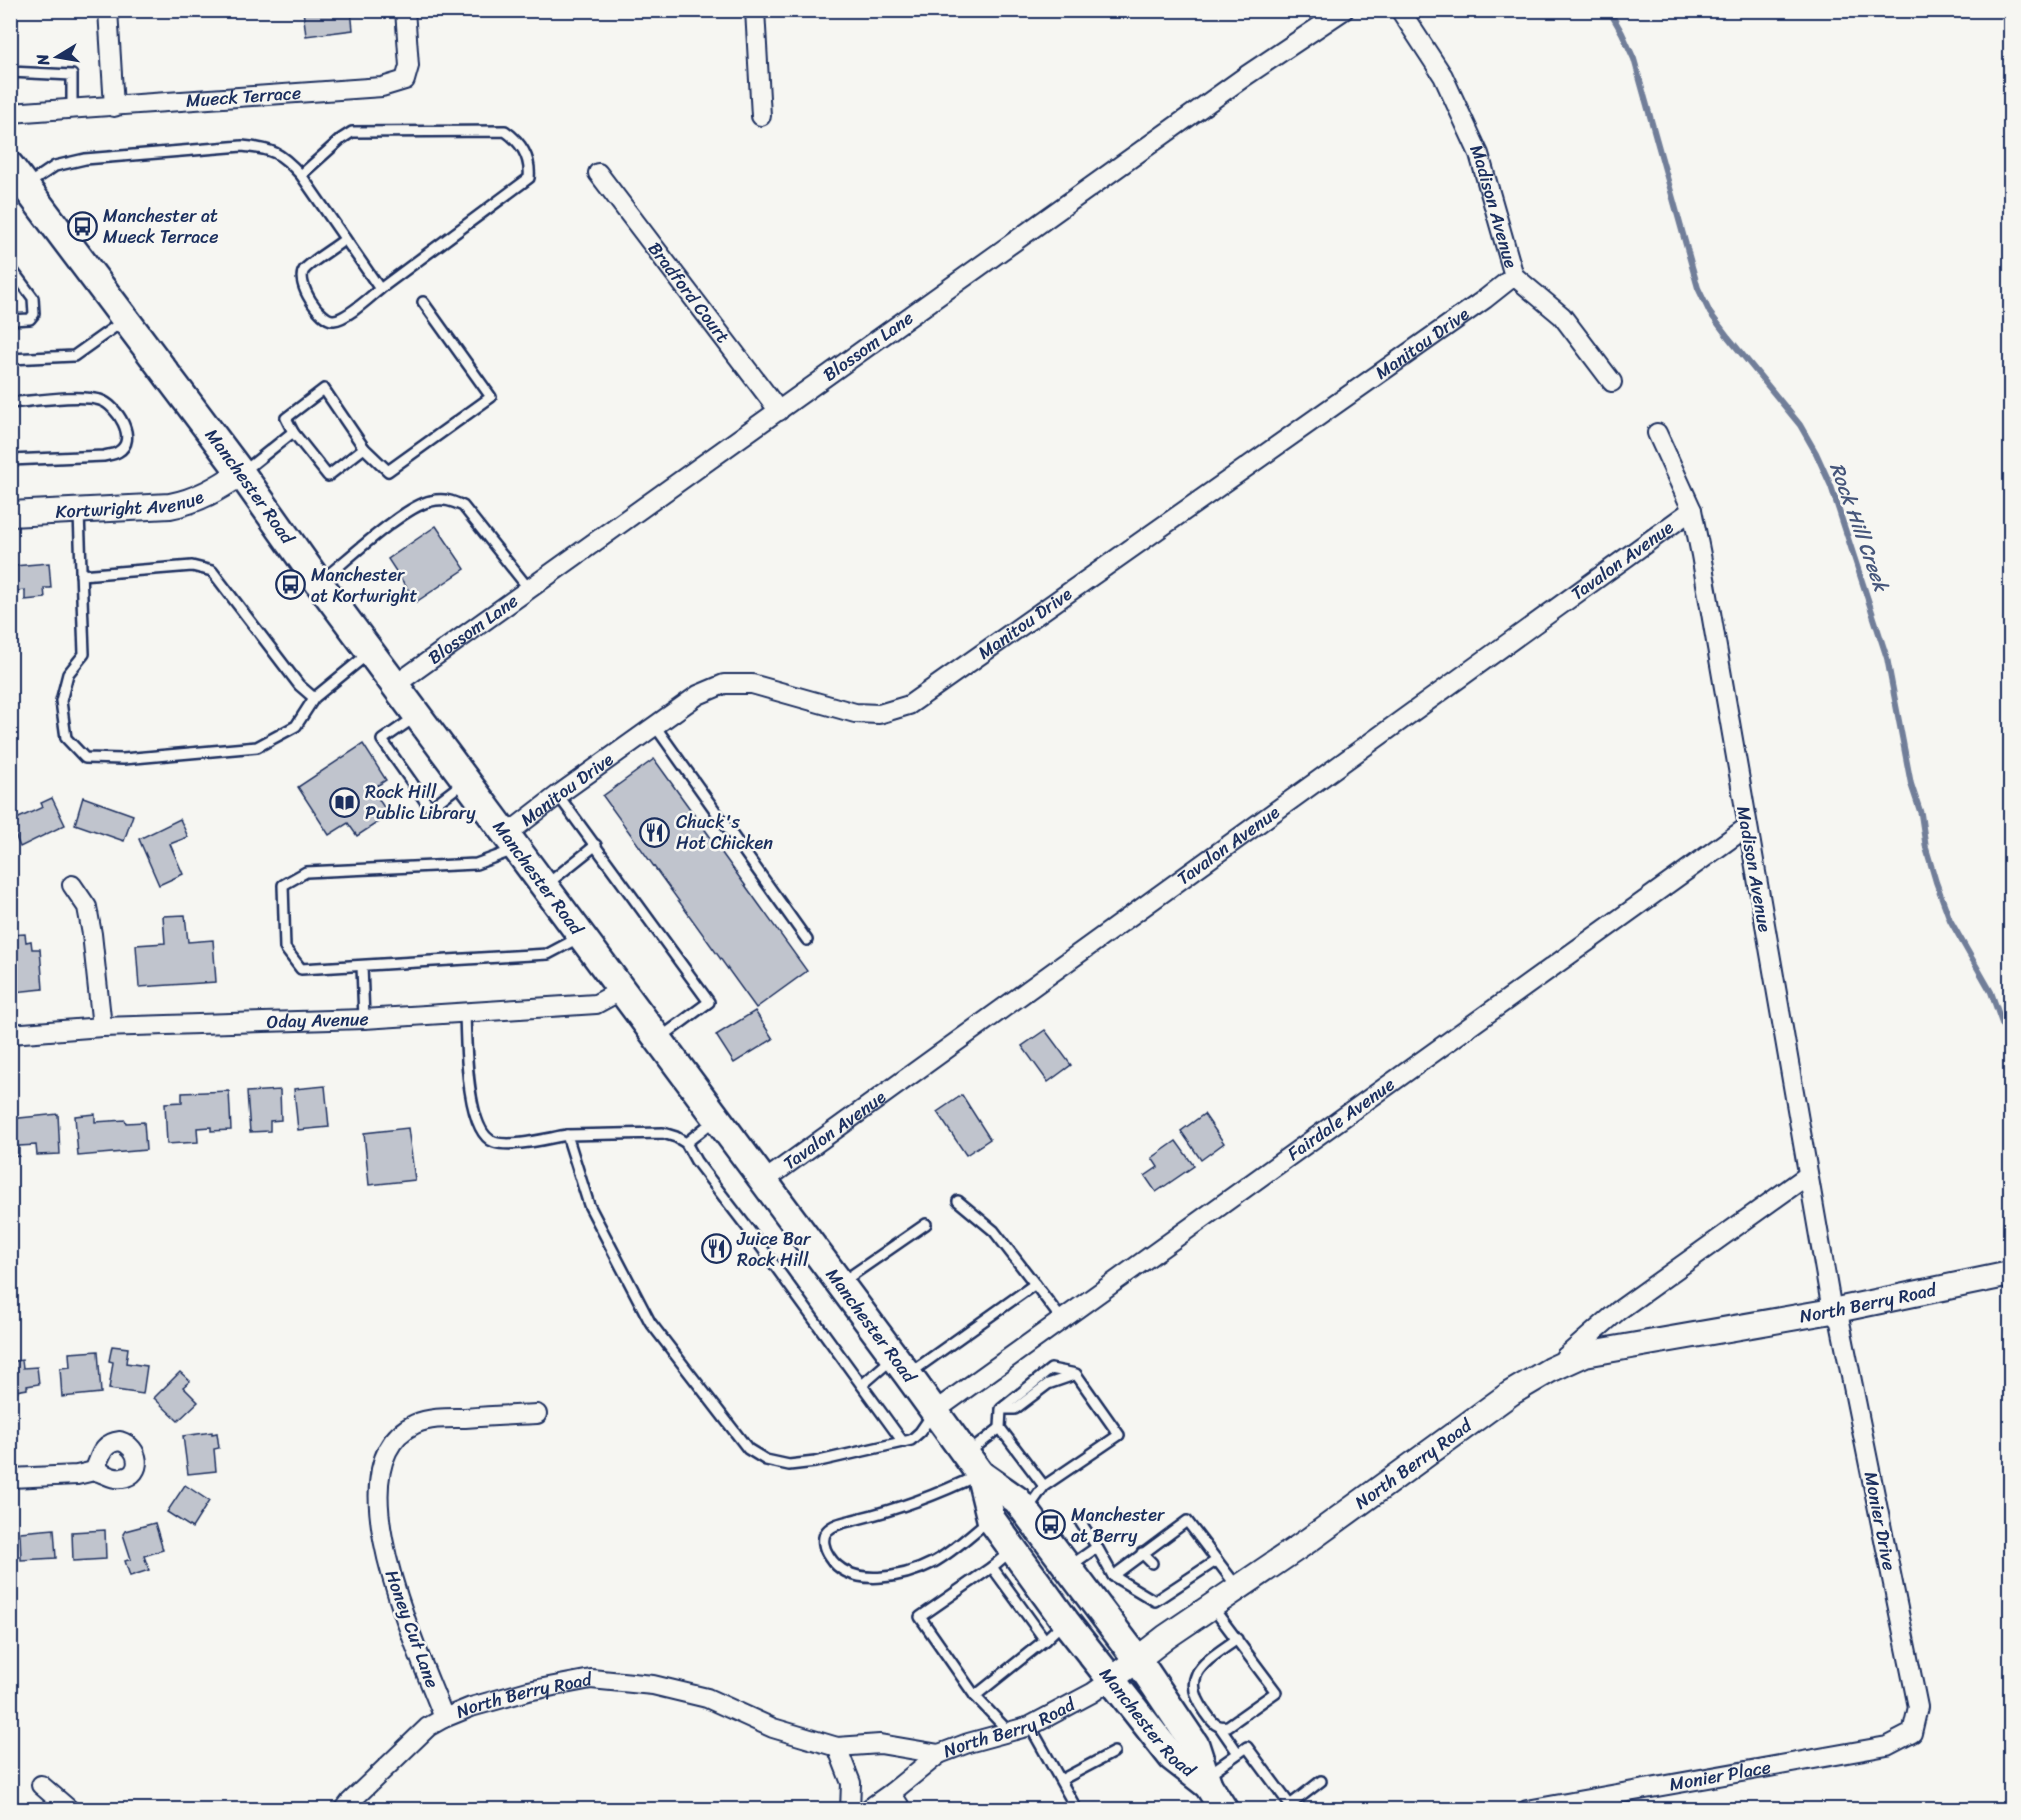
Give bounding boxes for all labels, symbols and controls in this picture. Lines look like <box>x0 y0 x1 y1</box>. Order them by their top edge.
north arrow <box>27 27 87 87</box>
text: N <box>27 51 58 69</box>
street label: Mueck Terrace <box>185 77 302 117</box>
street label: Madison Avenue <box>1461 139 1527 272</box>
place label: Manchester at Mueck Terrace <box>103 200 218 253</box>
bus stop icon: Manchester at Mueck Terrace <box>66 210 98 242</box>
street label: Bradford Court <box>639 235 738 350</box>
street label: Manitou Drive <box>1368 298 1476 388</box>
street label: Blossom Lane <box>816 303 920 390</box>
street label: Manchester Road <box>197 421 304 552</box>
water label: Rock Hill Creek <box>1819 458 1899 598</box>
street label: Kortwright Avenue <box>55 481 209 528</box>
street label: Tavalon Avenue <box>1564 512 1681 609</box>
place label: Manchester at Kortwright <box>311 559 418 612</box>
bus stop icon: Manchester at Kortwright <box>274 569 306 601</box>
street label: Manitou Drive <box>971 578 1079 668</box>
street label: Blossom Lane <box>421 585 525 673</box>
street label: Manitou Drive <box>513 744 621 835</box>
place label: Rock Hill Public Library <box>365 776 476 829</box>
library icon: Rock Hill Public Library <box>328 786 360 818</box>
street label: Tavalon Avenue <box>1170 797 1287 894</box>
street label: Madison Avenue <box>1727 804 1781 935</box>
place label: Chuck's Hot Chicken <box>676 806 773 859</box>
street label: Manchester Road <box>484 813 593 943</box>
restaurant icon: Chuck's Hot Chicken <box>639 816 671 848</box>
street label: Oday Avenue <box>266 1003 370 1038</box>
street label: Fairdale Avenue <box>1280 1069 1402 1169</box>
street label: Tavalon Avenue <box>776 1081 893 1178</box>
place label: Juice Bar Rock Hill <box>736 1223 812 1276</box>
restaurant icon: Juice Bar Rock Hill <box>700 1233 732 1265</box>
street label: Manchester Road <box>817 1261 926 1391</box>
street label: North Berry Road <box>1797 1273 1940 1332</box>
street label: North Berry Road <box>1348 1410 1480 1518</box>
street label: Monier Drive <box>1855 1469 1905 1573</box>
place label: Manchester at Berry <box>1071 1499 1166 1552</box>
bus stop icon: Manchester at Berry <box>1034 1509 1066 1541</box>
street label: Honey Cut Lane <box>376 1565 448 1693</box>
street label: Manchester Road <box>1091 1660 1204 1786</box>
street label: North Berry Road <box>451 1663 596 1728</box>
street label: North Berry Road <box>939 1688 1082 1767</box>
street label: Monier Place <box>1667 1751 1773 1800</box>

